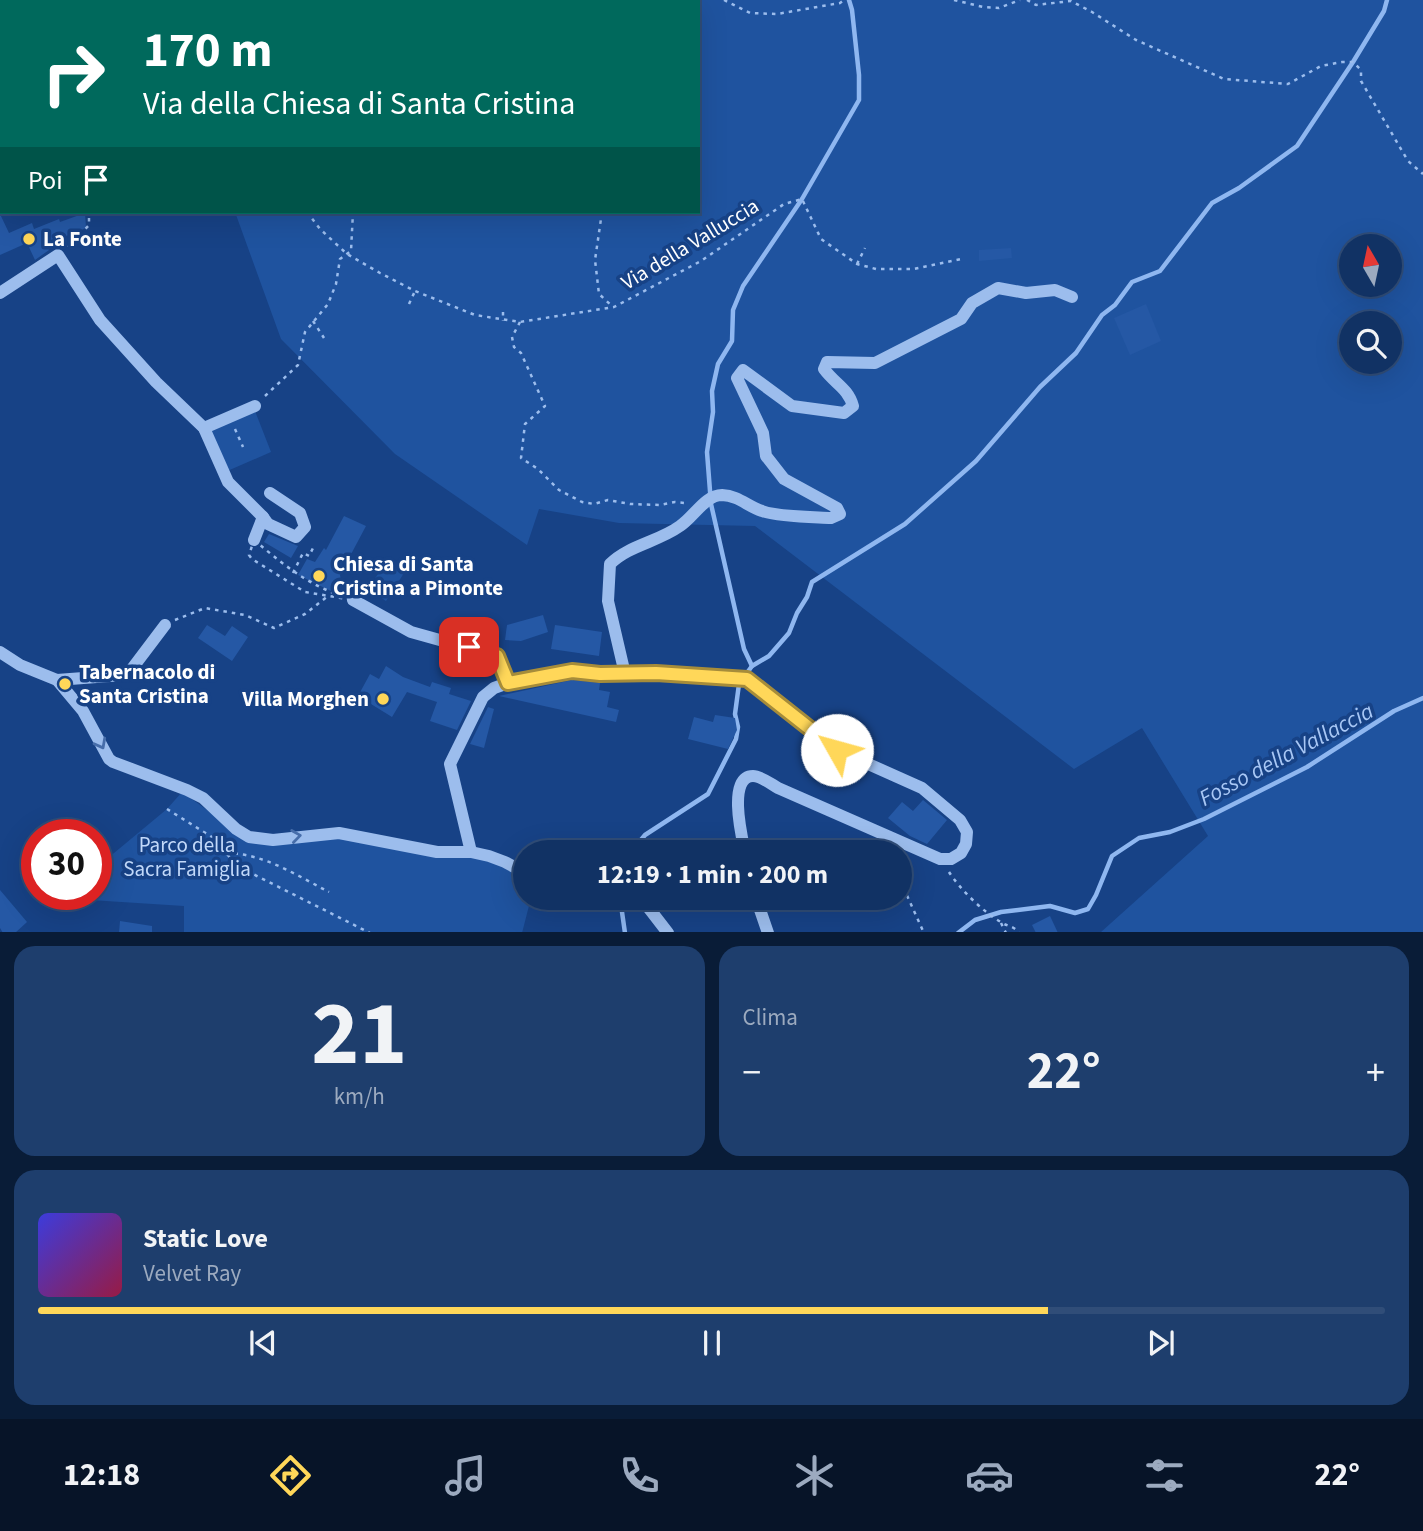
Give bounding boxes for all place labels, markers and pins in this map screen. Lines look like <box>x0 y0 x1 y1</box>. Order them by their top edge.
place label: La Fonte <box>43 224 122 254</box>
marker: La Fonte <box>21 231 37 247</box>
place label: Chiesa di Santa Cristina a Pimonte <box>333 549 503 603</box>
marker: Chiesa di Santa Cristina a Pimonte <box>311 568 327 584</box>
pin <box>439 617 499 677</box>
place label: Tabernacolo di Santa Cristina <box>79 657 215 711</box>
marker: Tabernacolo di Santa Cristina <box>57 676 73 692</box>
place label: Villa Morghen <box>241 684 369 714</box>
marker: Villa Morghen <box>375 691 391 707</box>

